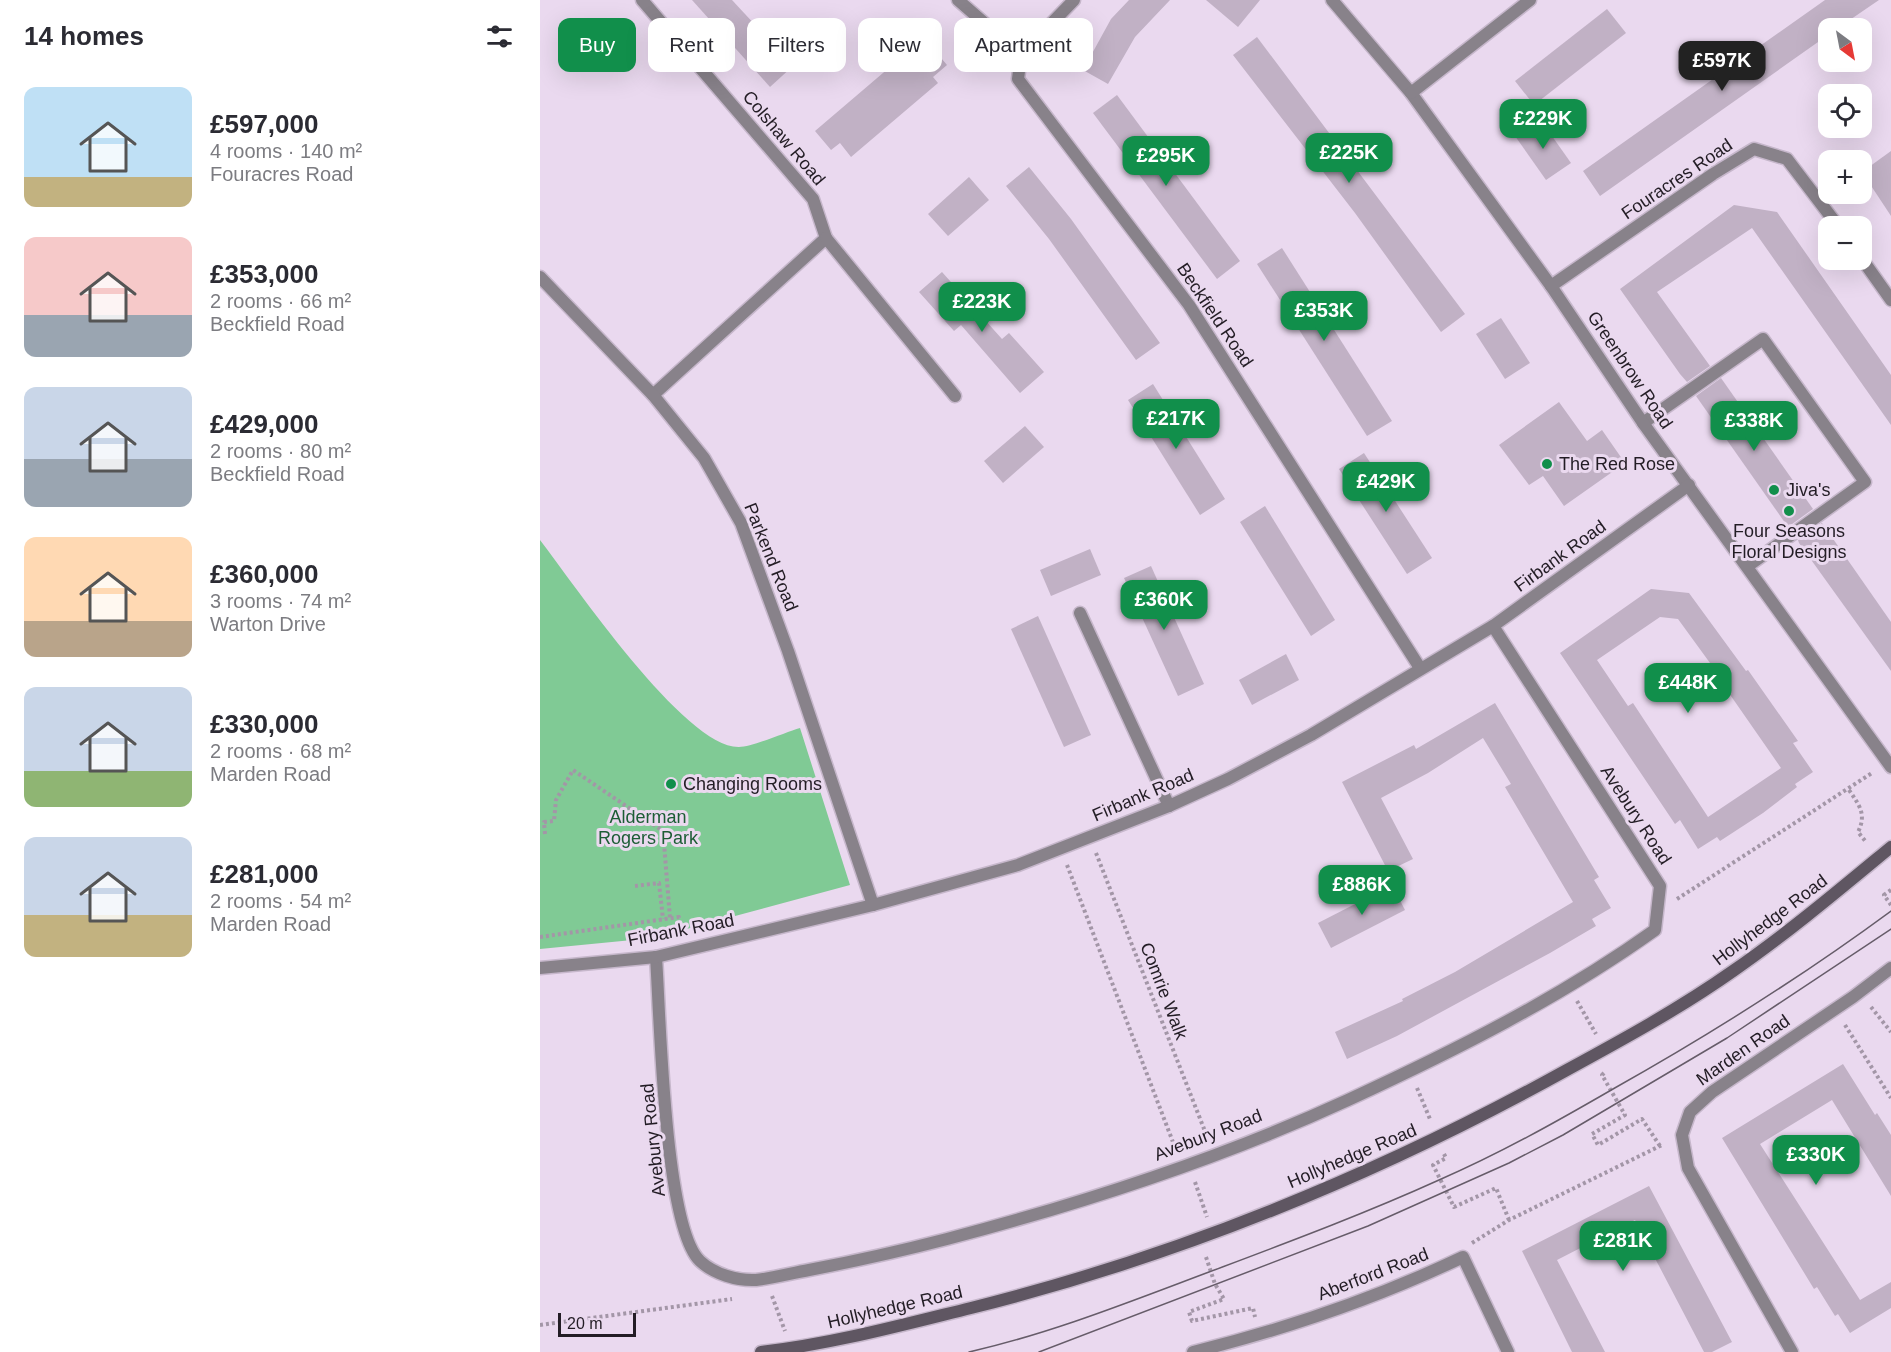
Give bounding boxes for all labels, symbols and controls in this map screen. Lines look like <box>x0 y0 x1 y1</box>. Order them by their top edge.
chip: Buy <box>558 18 636 72</box>
chip: Rent <box>648 18 735 72</box>
chip: Filters <box>747 18 846 72</box>
chip: New <box>858 18 942 72</box>
chip: Apartment <box>954 18 1093 72</box>
north arrow <box>1818 18 1872 72</box>
map controls <box>1818 18 1872 270</box>
icon: filters <box>483 20 516 53</box>
text: 14 homes <box>24 21 144 51</box>
pin: £597K <box>1680 41 1764 92</box>
text: £597K <box>1693 49 1751 71</box>
button: locate <box>1818 84 1872 138</box>
street label: Colshaw Road <box>739 87 829 189</box>
pin: £229K <box>1501 99 1585 150</box>
text: £229K <box>1514 107 1572 129</box>
text: £597,000 <box>210 109 318 139</box>
icon: home <box>72 111 144 183</box>
pin: £225K <box>1307 133 1391 184</box>
street label: Fouracres Road <box>1618 135 1736 223</box>
pin: £295K <box>1124 136 1208 187</box>
text: 4 rooms · 140 m² <box>210 140 362 162</box>
text: £225K <box>1320 141 1378 163</box>
text: £295K <box>1137 144 1195 166</box>
button: + <box>1818 150 1872 204</box>
text: Fouracres Road <box>210 163 353 185</box>
button: − <box>1818 216 1872 270</box>
text: £353,000 <box>210 259 318 289</box>
street label: Beckfield Road <box>1173 259 1257 371</box>
icon: home <box>72 261 144 333</box>
pin: £223K <box>940 282 1024 333</box>
text: 2 rooms · 66 m² <box>210 290 351 312</box>
text: £223K <box>953 290 1011 312</box>
pin: £353K <box>1282 291 1366 342</box>
text: £353K <box>1295 299 1353 321</box>
street label: Greenbrow Road <box>1583 308 1677 432</box>
text: Beckfield Road <box>210 313 345 335</box>
pin: £217K <box>1134 399 1218 450</box>
pin: £338K <box>1712 401 1796 452</box>
text: £217K <box>1147 407 1205 429</box>
text: £429,000 <box>210 409 318 439</box>
text: £338K <box>1725 409 1783 431</box>
icon: home <box>72 411 144 483</box>
text: 2 rooms · 80 m² <box>210 440 351 462</box>
place label: The Red Rose <box>1559 454 1675 474</box>
marker: The Red Rose <box>1540 457 1554 471</box>
pin: £429K <box>1344 462 1428 513</box>
text: Beckfield Road <box>210 463 345 485</box>
text: £429K <box>1357 470 1415 492</box>
place label: Jiva's <box>1786 480 1830 500</box>
marker: Jiva's <box>1767 483 1781 497</box>
street label: Parkend Road <box>740 500 802 614</box>
marker: Four Seasons Floral Designs <box>1782 504 1796 518</box>
street label: Firbank Road <box>1510 516 1610 596</box>
place label: Four Seasons Floral Designs <box>1731 521 1847 562</box>
text: £360,000 <box>210 559 318 589</box>
icon: home <box>72 561 144 633</box>
pin: £360K <box>1122 580 1206 631</box>
text: £360K <box>1135 588 1193 610</box>
text: 3 rooms · 74 m² <box>210 590 351 612</box>
text: Warton Drive <box>210 613 326 635</box>
pin: £448K <box>1646 663 1730 714</box>
text: £448K <box>1659 671 1717 693</box>
text: £330,000 <box>210 709 318 739</box>
icon: home <box>72 711 144 783</box>
text: 2 rooms · 68 m² <box>210 740 351 762</box>
street label: Avebury Road <box>1597 762 1675 868</box>
text: Marden Road <box>210 763 331 785</box>
street label: Firbank Road <box>1089 765 1197 825</box>
place label: Changing Rooms <box>683 774 822 794</box>
marker: Changing Rooms <box>664 777 678 791</box>
park label: Alderman Rogers Park <box>598 807 699 848</box>
text: £281,000 <box>210 859 318 889</box>
icon: home <box>72 861 144 933</box>
pin: £886K <box>1320 865 1404 916</box>
street label: Hollyhedge Road <box>1709 870 1831 970</box>
text: £886K <box>1333 873 1391 895</box>
text: 2 rooms · 54 m² <box>210 890 351 912</box>
street label: Firbank Road <box>626 910 736 950</box>
text: Marden Road <box>210 913 331 935</box>
street label: Comrie Walk <box>1136 940 1192 1043</box>
street label: Marden Road <box>1693 1011 1793 1089</box>
street label: Avebury Road <box>637 1082 669 1198</box>
street label: Avebury Road <box>1151 1105 1265 1165</box>
street label: Hollyhedge Road <box>1285 1120 1419 1192</box>
pin: £330K <box>1774 1135 1858 1186</box>
text: £330K <box>1787 1143 1845 1165</box>
pin: £281K <box>1581 1221 1665 1272</box>
text: £281K <box>1594 1229 1652 1251</box>
street label: Aberford Road <box>1315 1244 1431 1304</box>
street label: Hollyhedge Road <box>825 1282 965 1332</box>
scale bar <box>558 1310 636 1338</box>
text: 20 m <box>567 1315 603 1332</box>

